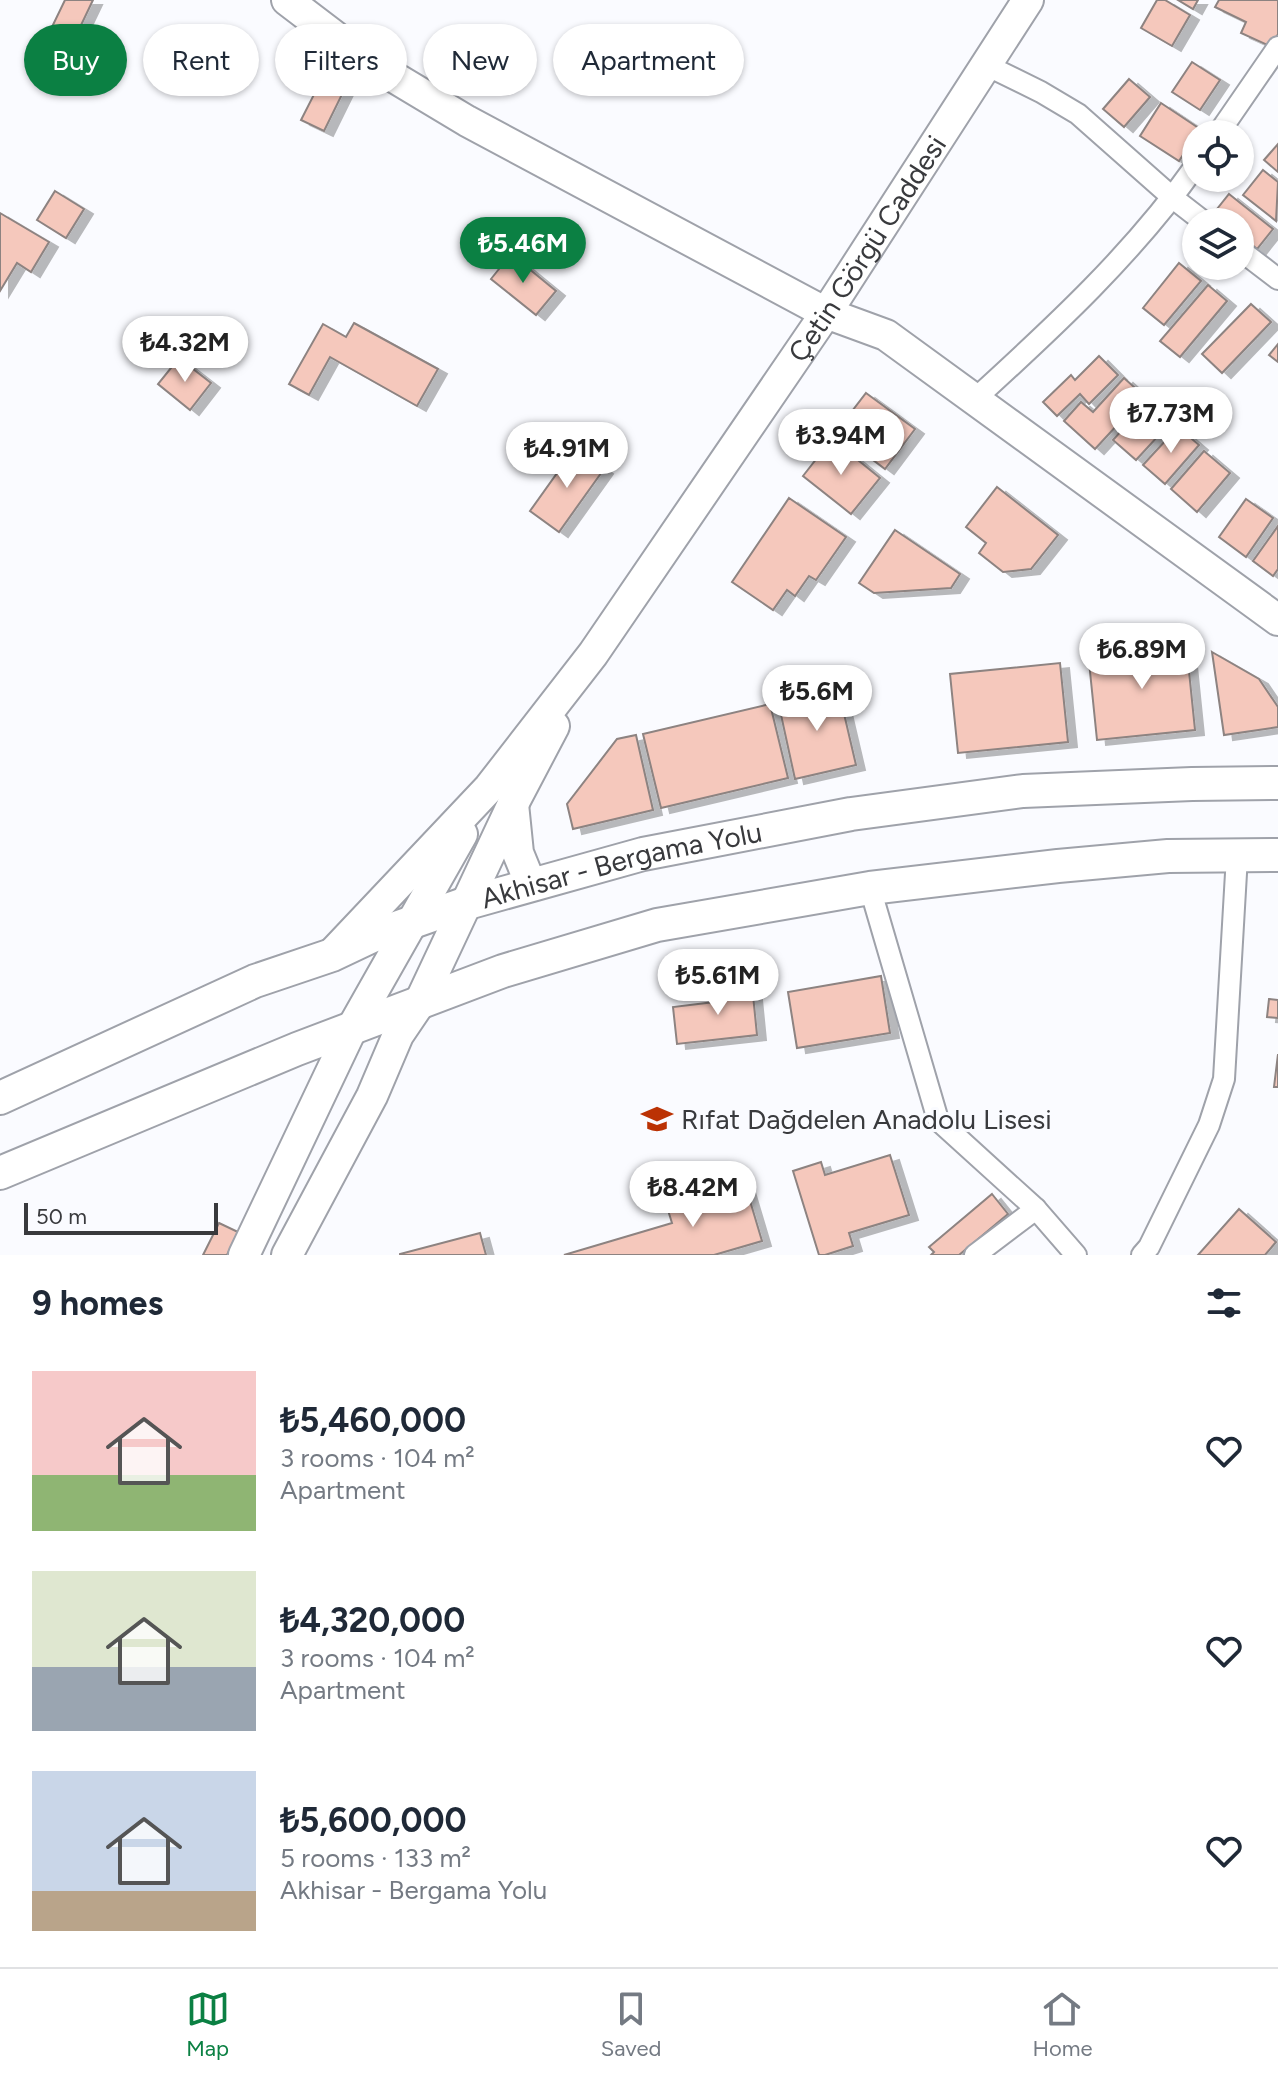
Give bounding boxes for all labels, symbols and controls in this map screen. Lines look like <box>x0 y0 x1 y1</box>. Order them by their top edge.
chip: Buy <box>24 24 127 96</box>
chip: Rent <box>143 24 259 96</box>
chip: Filters <box>275 24 407 96</box>
chip: New <box>423 24 537 96</box>
chip: Apartment <box>553 24 744 96</box>
map controls <box>1182 120 1254 280</box>
button: locate <box>1182 120 1254 192</box>
street label: Çetin Görgü Caddesi <box>781 129 953 368</box>
button: layers <box>1182 208 1254 280</box>
pin: ₺5.46M <box>458 217 588 285</box>
text: ₺5.46M <box>478 227 568 259</box>
pin: ₺4.32M <box>120 316 250 384</box>
text: ₺4.32M <box>140 326 230 358</box>
pin: ₺7.73M <box>1106 387 1236 455</box>
text: ₺7.73M <box>1128 397 1214 429</box>
pin: ₺3.94M <box>776 409 906 477</box>
text: ₺3.94M <box>796 419 886 451</box>
pin: ₺4.91M <box>502 422 632 490</box>
text: ₺4.91M <box>524 432 610 464</box>
pin: ₺6.89M <box>1077 623 1207 691</box>
text: ₺6.89M <box>1097 633 1187 665</box>
pin: ₺5.6M <box>761 665 873 733</box>
text: ₺5.6M <box>780 675 854 707</box>
street label: Akhisar - Bergama Yolu <box>477 815 765 915</box>
pin: ₺5.61M <box>653 949 783 1017</box>
text: ₺5.61M <box>676 959 760 991</box>
school or university icon: Rıfat Dağdelen Anadolu Lisesi <box>640 1102 674 1136</box>
place label: Rıfat Dağdelen Anadolu Lisesi <box>681 1102 1052 1136</box>
pin: ₺8.42M <box>628 1161 758 1229</box>
text: ₺8.42M <box>647 1171 739 1203</box>
scale bar <box>24 1199 218 1235</box>
text: 50 m <box>36 1203 87 1230</box>
icon: filters <box>1202 1281 1246 1325</box>
text: 9 homes <box>32 1283 163 1324</box>
text: ₺5,460,000 <box>280 1400 466 1441</box>
icon: home <box>96 1403 192 1499</box>
icon: heart <box>1202 1429 1246 1473</box>
text: 3 rooms · 104 m² <box>280 1442 475 1474</box>
text: Apartment <box>280 1474 406 1506</box>
text: ₺4,320,000 <box>280 1600 465 1641</box>
icon: home <box>96 1603 192 1699</box>
icon: heart <box>1202 1629 1246 1673</box>
text: 3 rooms · 104 m² <box>280 1642 475 1674</box>
text: Apartment <box>280 1674 406 1706</box>
text: ₺5,600,000 <box>280 1800 467 1841</box>
icon: home <box>96 1803 192 1899</box>
icon: heart <box>1202 1829 1246 1873</box>
text: 5 rooms · 133 m² <box>280 1842 471 1874</box>
text: Akhisar - Bergama Yolu <box>280 1874 547 1906</box>
tab: Map <box>186 1987 230 2062</box>
tab: Saved <box>601 1987 661 2062</box>
tab: Home <box>1032 1987 1092 2062</box>

